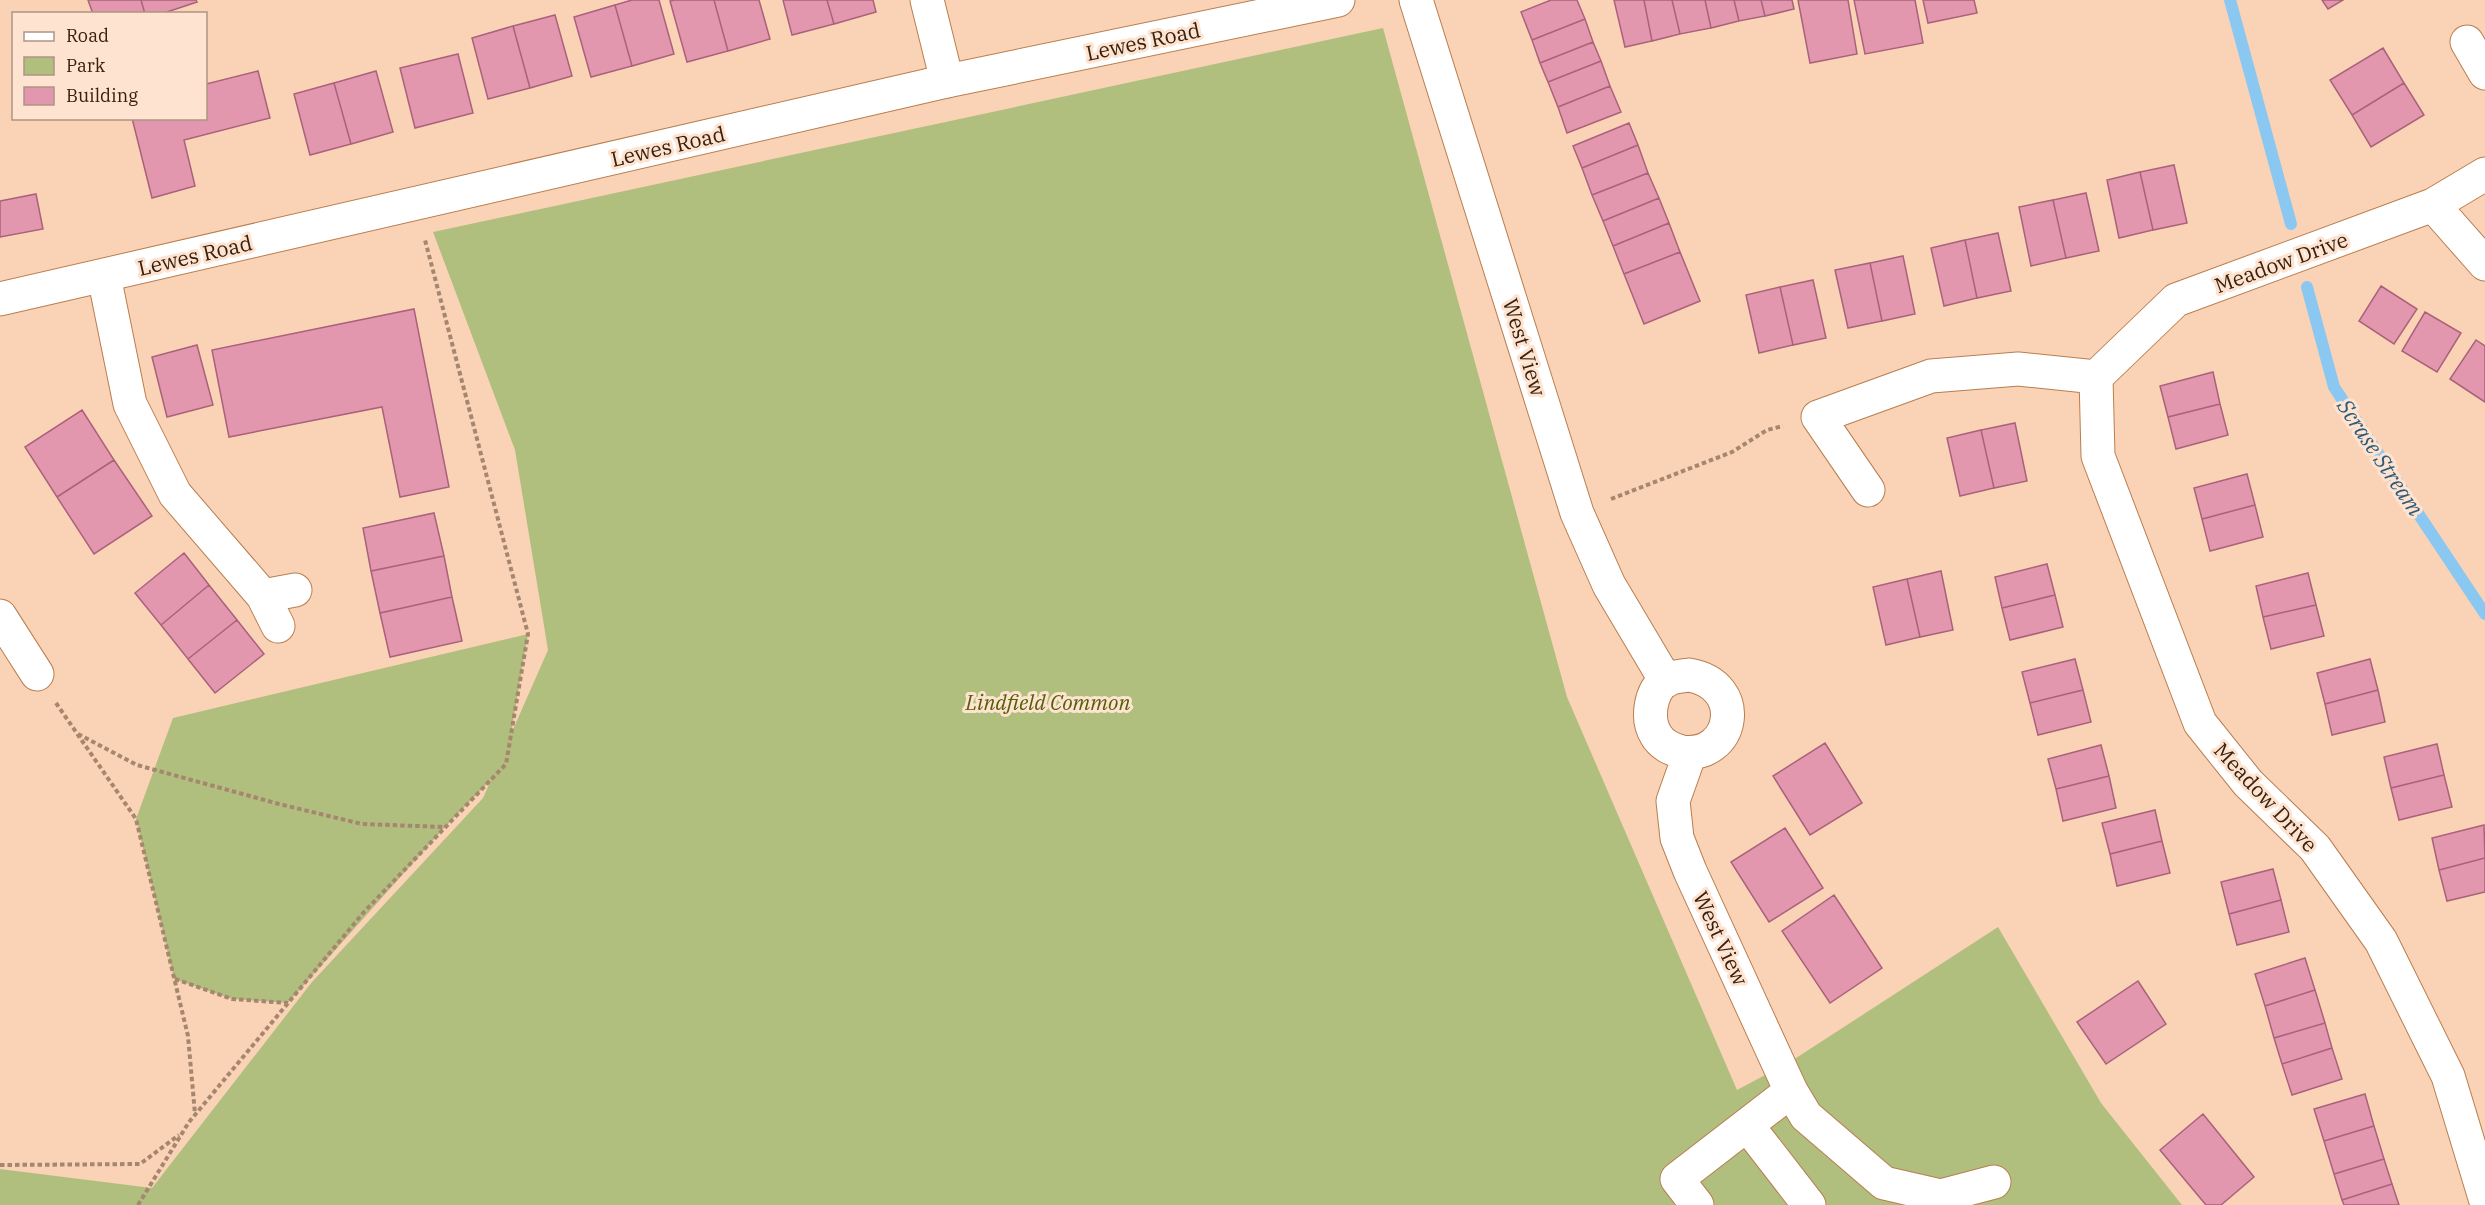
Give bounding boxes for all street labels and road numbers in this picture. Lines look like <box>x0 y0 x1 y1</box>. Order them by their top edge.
street label: Lewes Road <box>1083 15 1203 67</box>
street label: Lewes Road <box>608 119 728 173</box>
street label: Meadow Drive <box>2210 225 2352 299</box>
street label: Lewes Road <box>135 228 255 282</box>
street label: West View <box>1497 295 1553 400</box>
street label: Meadow Drive <box>2208 736 2324 858</box>
street label: West View <box>1687 886 1755 990</box>

